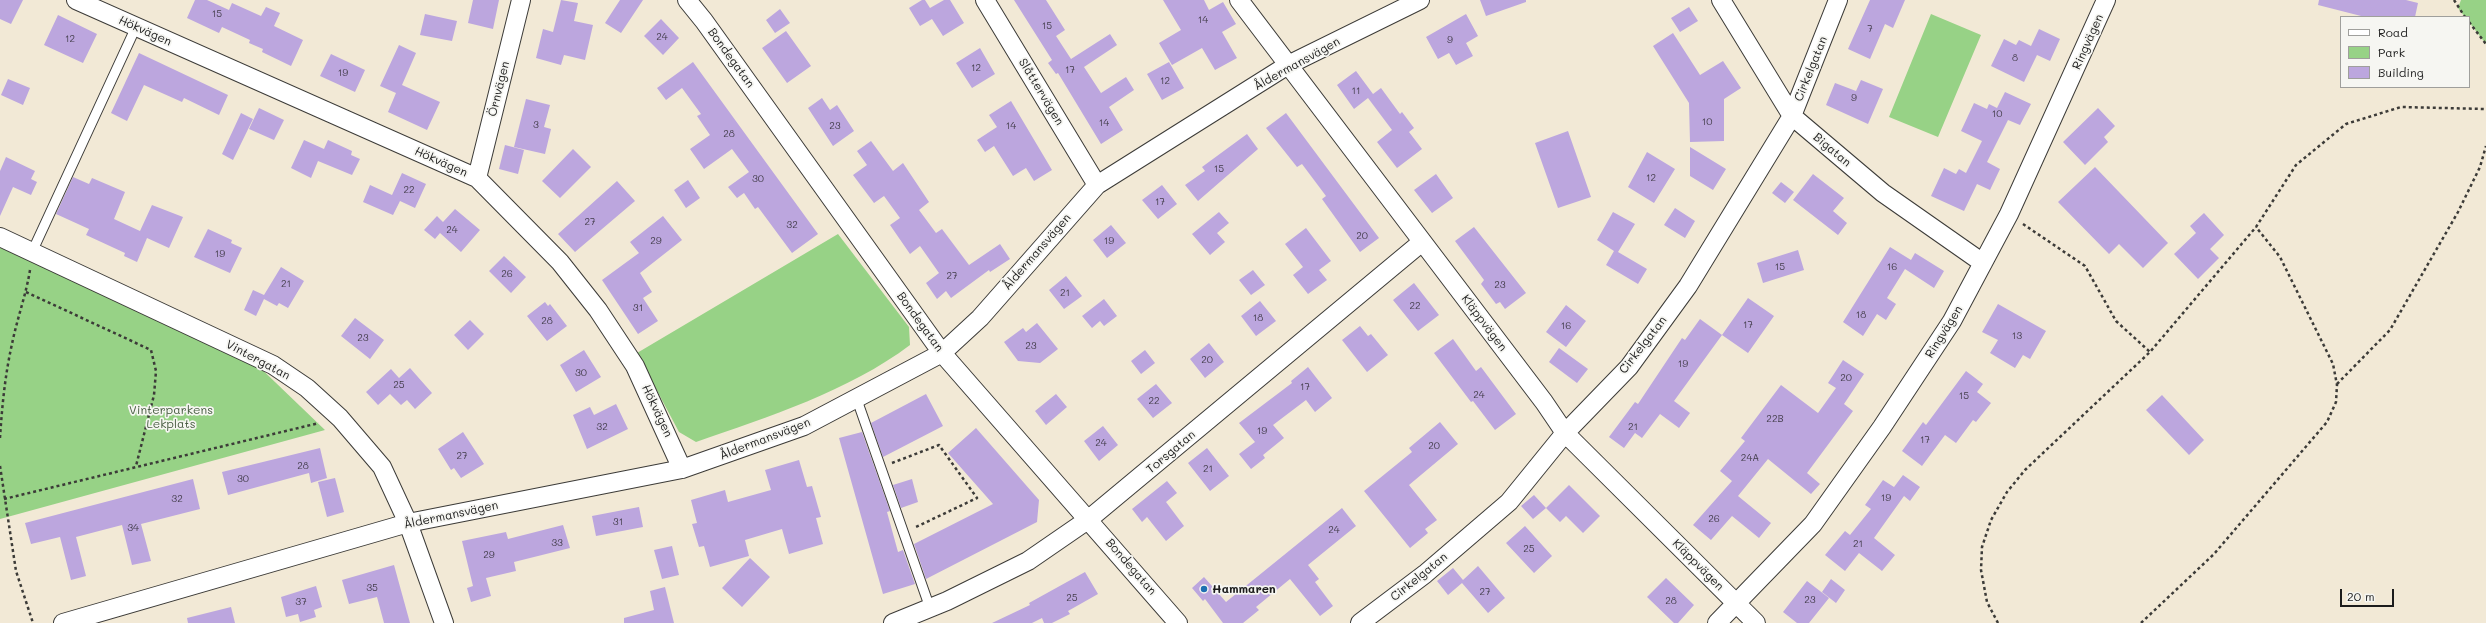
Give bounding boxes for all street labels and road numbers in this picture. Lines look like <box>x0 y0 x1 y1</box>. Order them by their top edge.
street label: Ringvägen <box>2069 12 2107 72</box>
street label: Hökvägen <box>116 13 174 49</box>
street label: Bondegatan <box>705 25 757 91</box>
street label: Åldermansvägen <box>1251 34 1343 94</box>
street label: Cirkelgatan <box>1791 34 1831 104</box>
street label: Slåttervägen <box>1015 56 1067 128</box>
street label: Örnvägen <box>485 60 513 118</box>
street label: Bigatan <box>1810 130 1854 170</box>
street label: Hökvägen <box>412 144 470 180</box>
street label: Åldermansvägen <box>1000 211 1074 293</box>
street label: Bondegatan <box>894 289 946 355</box>
street label: Kläppvägen <box>1458 292 1510 354</box>
street label: Ringvägen <box>1922 303 1966 361</box>
street label: Cirkelgatan <box>1616 313 1670 377</box>
street label: Vintergatan <box>223 337 293 383</box>
street label: Hökvägen <box>639 382 675 440</box>
street label: Åldermansvägen <box>717 415 813 463</box>
street label: Torsgatan <box>1144 427 1198 477</box>
street label: Åldermansvägen <box>402 498 500 532</box>
street label: Bondegatan <box>1103 536 1159 598</box>
street label: Kläppvägen <box>1669 536 1727 594</box>
street label: Cirkelgatan <box>1388 550 1450 604</box>

